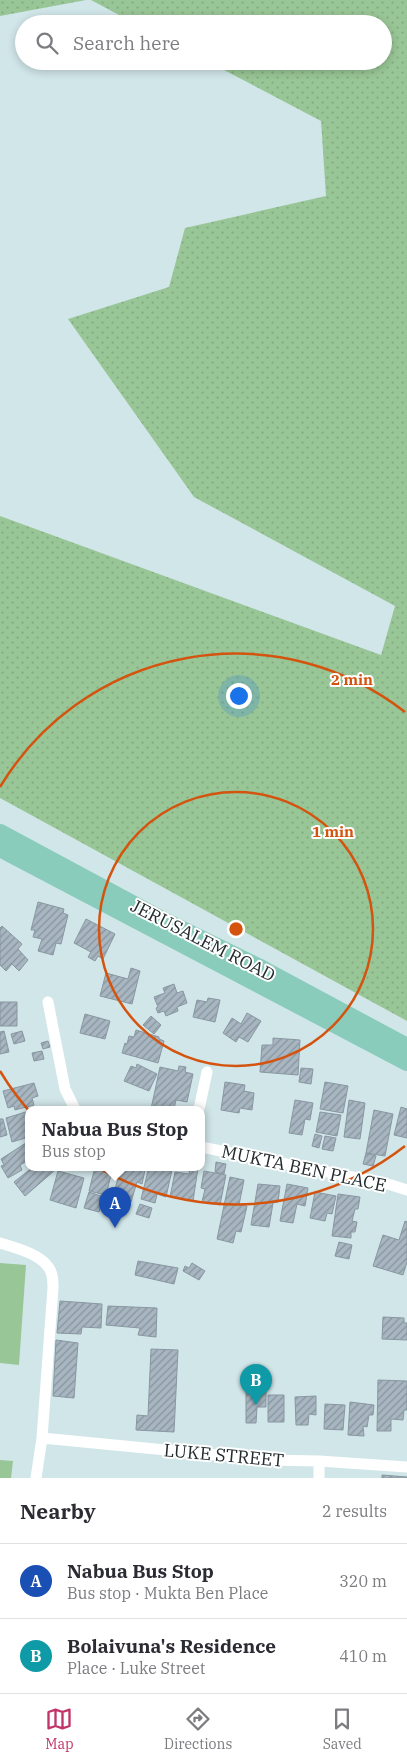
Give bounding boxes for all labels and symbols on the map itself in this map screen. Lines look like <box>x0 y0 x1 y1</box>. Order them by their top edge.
text: 2 min <box>331 670 373 689</box>
your location <box>226 683 252 709</box>
text: 1 min <box>312 822 354 841</box>
street label: JERUSALEM ROAD <box>127 894 279 986</box>
centre of rings <box>227 920 245 938</box>
street label: MUKTA BEN PLACE <box>219 1139 389 1197</box>
pin: A <box>99 1187 131 1228</box>
pin: B <box>240 1364 272 1405</box>
street label: LUKE STREET <box>163 1438 285 1472</box>

